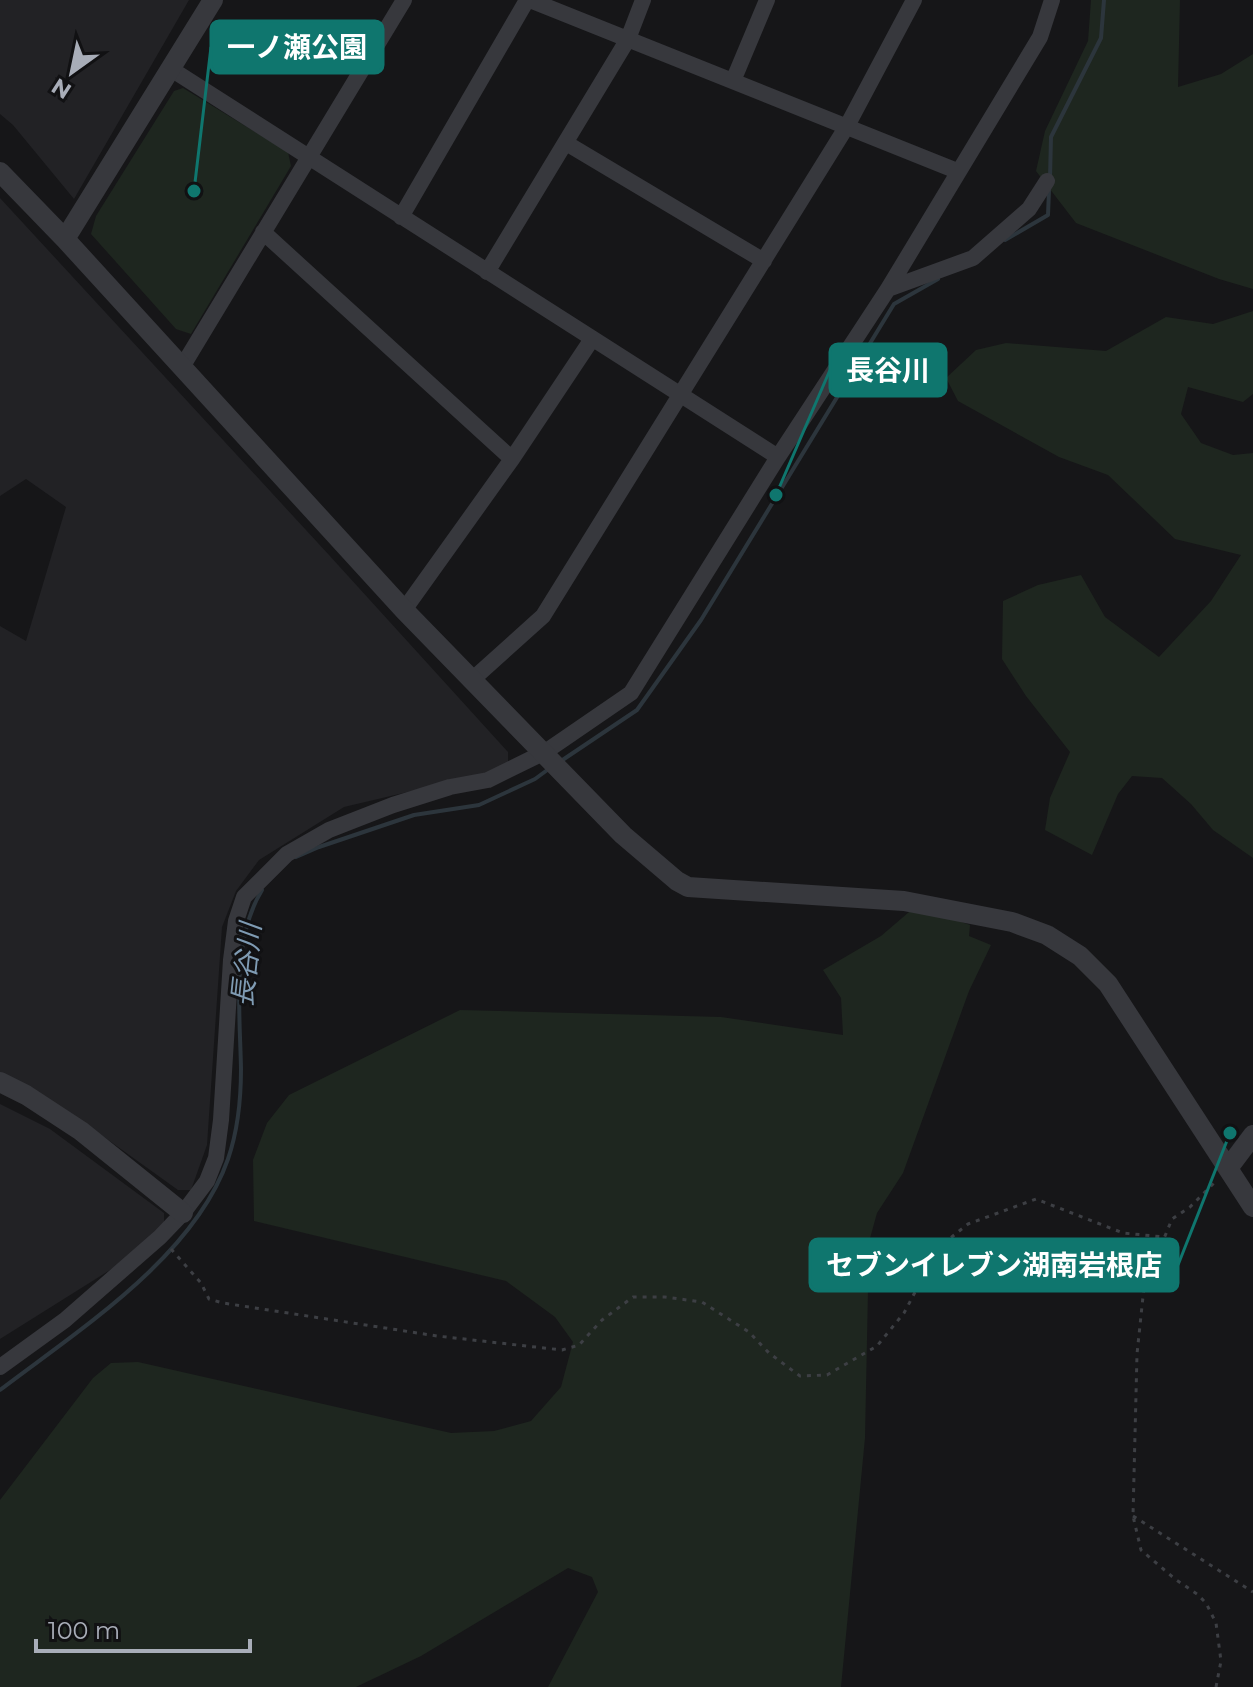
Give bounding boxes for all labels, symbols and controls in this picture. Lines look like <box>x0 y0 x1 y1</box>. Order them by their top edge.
callout: 一ノ瀬公園 <box>211 21 383 73</box>
text: 一ノ瀬公園 <box>227 30 367 64</box>
north arrow <box>32 32 112 112</box>
text: N <box>47 72 76 105</box>
callout: 長谷川 <box>830 344 946 396</box>
text: 長谷川 <box>846 353 930 387</box>
water label: 長谷川 <box>225 918 268 1009</box>
callout: セブンイレブン湖南岩根店 <box>810 1239 1178 1291</box>
text: セブンイレブン湖南岩根店 <box>826 1248 1162 1282</box>
scale bar <box>36 1603 250 1653</box>
text: 100 m <box>48 1616 120 1645</box>

